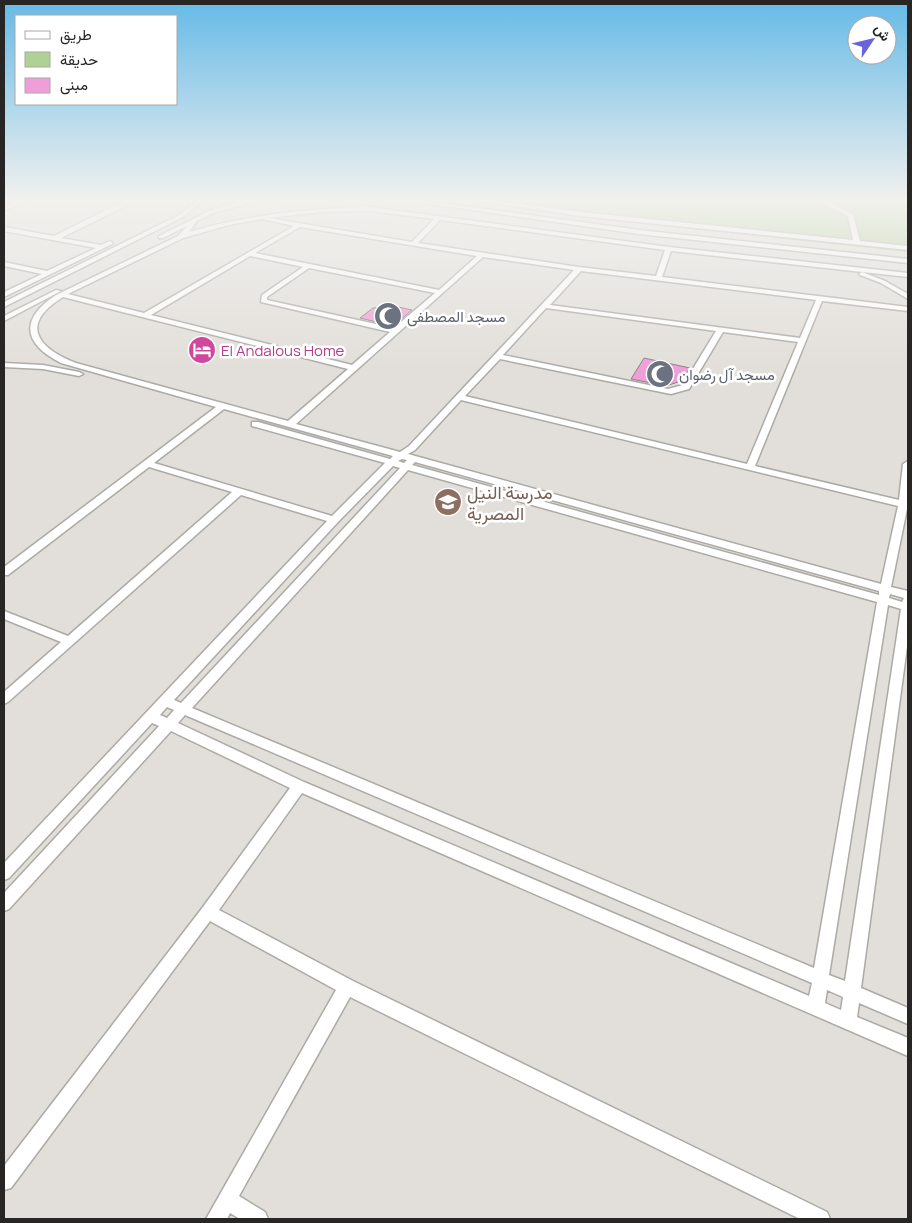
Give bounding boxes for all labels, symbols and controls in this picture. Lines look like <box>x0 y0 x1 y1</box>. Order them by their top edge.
legend <box>15 15 178 105</box>
north arrow <box>847 15 897 65</box>
text: ش <box>870 20 896 45</box>
text: طريق <box>60 24 92 45</box>
text: حديقة <box>60 49 98 70</box>
text: مبنى <box>60 74 88 95</box>
mosque icon: مسجد المصطفى <box>373 301 403 331</box>
place label: مسجد المصطفى <box>407 306 505 327</box>
hotel icon: El Andalous Home <box>187 335 217 365</box>
place label: El Andalous Home <box>221 340 345 361</box>
mosque icon: مسجد آل رضوان <box>645 359 675 389</box>
place label: مسجد آل رضوان <box>679 364 775 385</box>
place label: مدرسة النيل المصرية <box>467 480 553 525</box>
school or university icon: مدرسة النيل المصرية <box>433 487 463 517</box>

